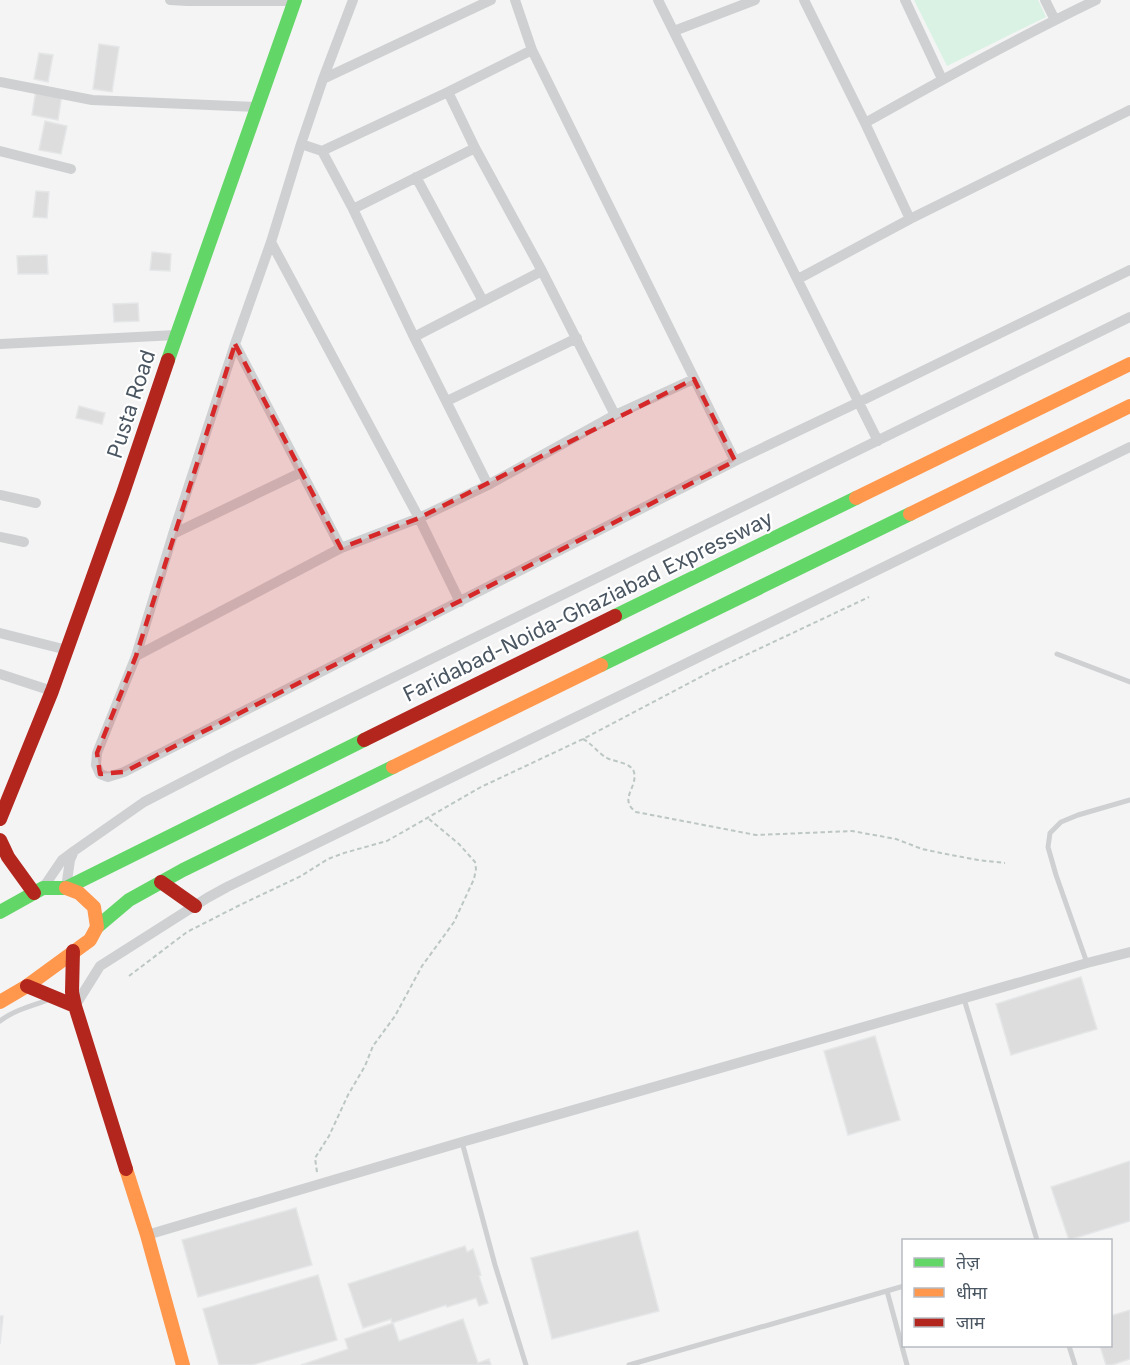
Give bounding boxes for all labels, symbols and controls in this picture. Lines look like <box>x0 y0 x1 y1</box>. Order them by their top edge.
street label: Pusta Road <box>102 347 160 461</box>
street label: Faridabad-Noida-Ghaziabad Expressway <box>399 505 777 707</box>
legend <box>902 1239 1112 1347</box>
text: तेज़ <box>956 1252 980 1273</box>
text: धीमा <box>956 1282 987 1303</box>
text: जाम <box>956 1312 986 1333</box>

